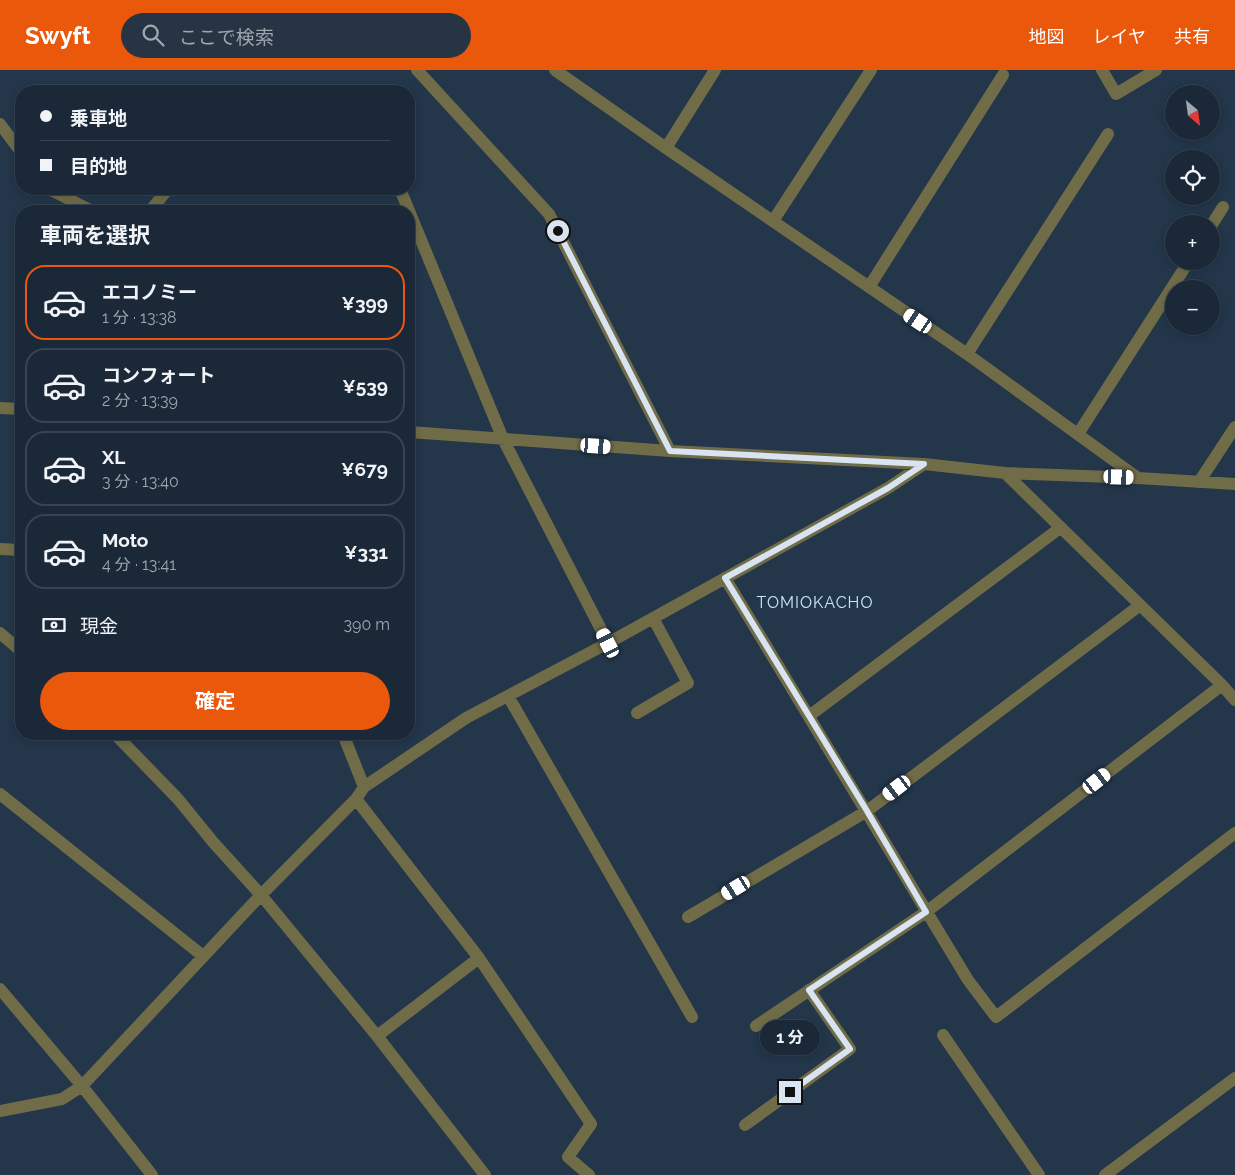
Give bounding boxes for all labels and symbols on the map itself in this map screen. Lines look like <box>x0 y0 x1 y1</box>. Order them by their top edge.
north arrow <box>1165 85 1220 140</box>
route start <box>547 220 569 242</box>
car <box>901 306 934 336</box>
car <box>580 437 611 455</box>
car <box>1103 469 1134 485</box>
district label: TOMIOKACHO <box>757 593 873 612</box>
car <box>594 626 621 660</box>
car <box>1080 766 1113 796</box>
car <box>880 773 913 803</box>
car <box>719 874 752 902</box>
callout: 1 分 <box>760 1020 820 1054</box>
route end <box>779 1081 801 1103</box>

